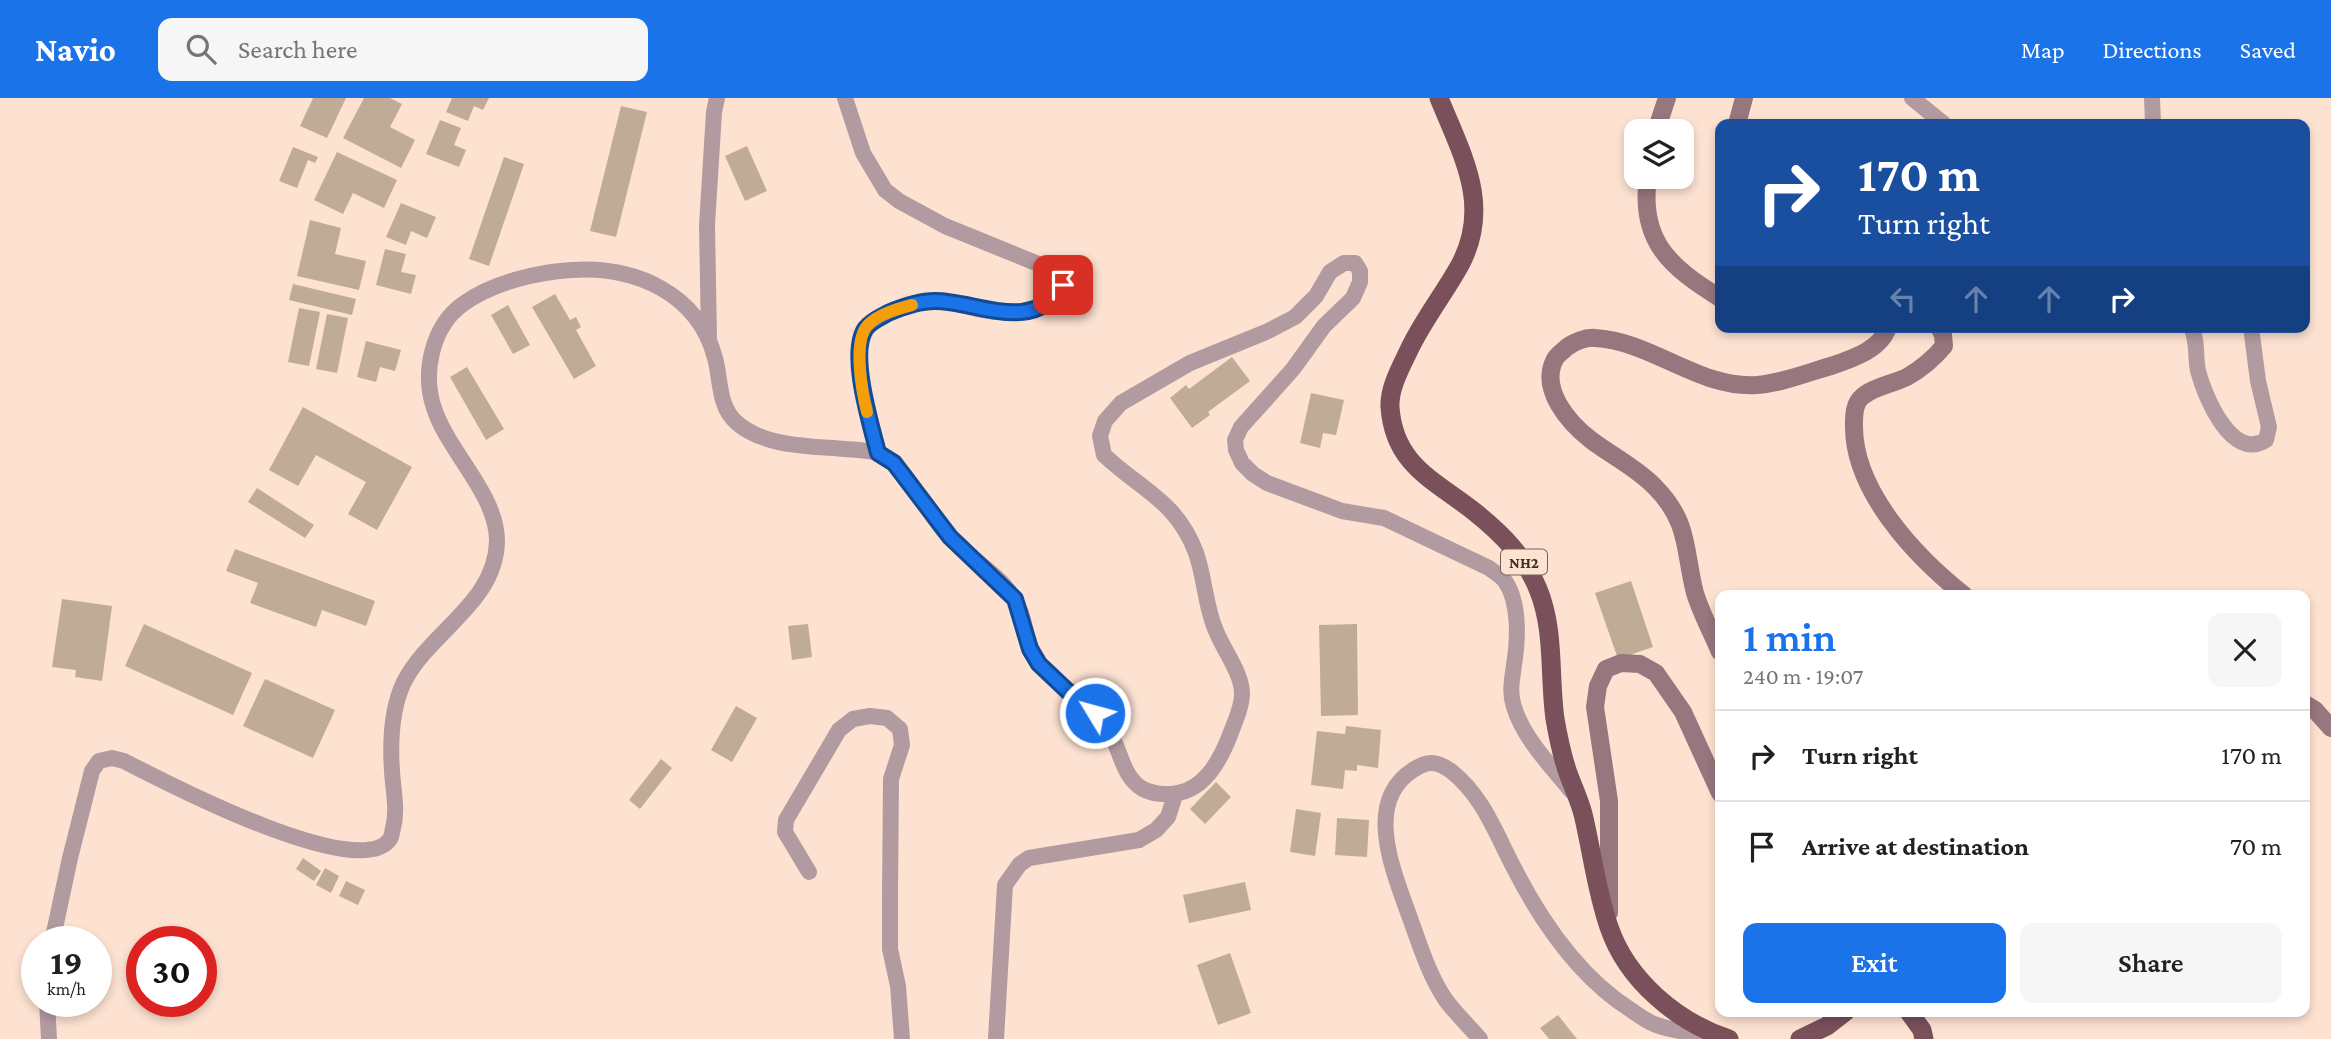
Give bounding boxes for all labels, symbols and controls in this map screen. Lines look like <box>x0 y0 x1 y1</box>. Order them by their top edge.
search box <box>158 18 648 81</box>
icon: search <box>182 30 220 68</box>
text: Navio <box>35 31 116 68</box>
text: Search here <box>238 35 357 64</box>
text: Map <box>2021 36 2065 63</box>
text: Directions <box>2103 36 2202 63</box>
text: Saved <box>2240 36 2296 63</box>
map controls <box>1624 119 1694 189</box>
button: layers <box>1624 119 1694 189</box>
icon: right <box>1743 147 1834 238</box>
text: 170 m <box>1858 147 1980 202</box>
text: Turn right <box>1858 205 1990 241</box>
pin <box>1033 255 1093 315</box>
icon: arrive <box>1044 266 1082 304</box>
icon: left <box>1884 280 1922 318</box>
icon: ahead <box>1957 280 1995 318</box>
icon: ahead <box>2030 280 2068 318</box>
icon: right <box>2103 280 2141 318</box>
road number: NH2 <box>1501 550 1547 575</box>
text: 1 min <box>1743 613 1836 660</box>
button: close <box>2208 613 2282 687</box>
text: 240 m · 19:07 <box>1743 663 1863 689</box>
position arrow <box>1058 676 1132 750</box>
icon: right <box>1743 737 1781 775</box>
text: Turn right <box>1802 741 1918 770</box>
text: 170 m <box>2221 741 2282 770</box>
icon: arrive <box>1743 828 1781 866</box>
text: Arrive at destination <box>1802 832 2029 861</box>
text: 70 m <box>2230 832 2282 861</box>
button: Exit <box>1743 923 2006 1003</box>
button: Share <box>2020 923 2282 1003</box>
speed limit sign: 30 <box>126 926 217 1017</box>
text: 19 <box>50 943 83 982</box>
text: km/h <box>47 979 86 999</box>

